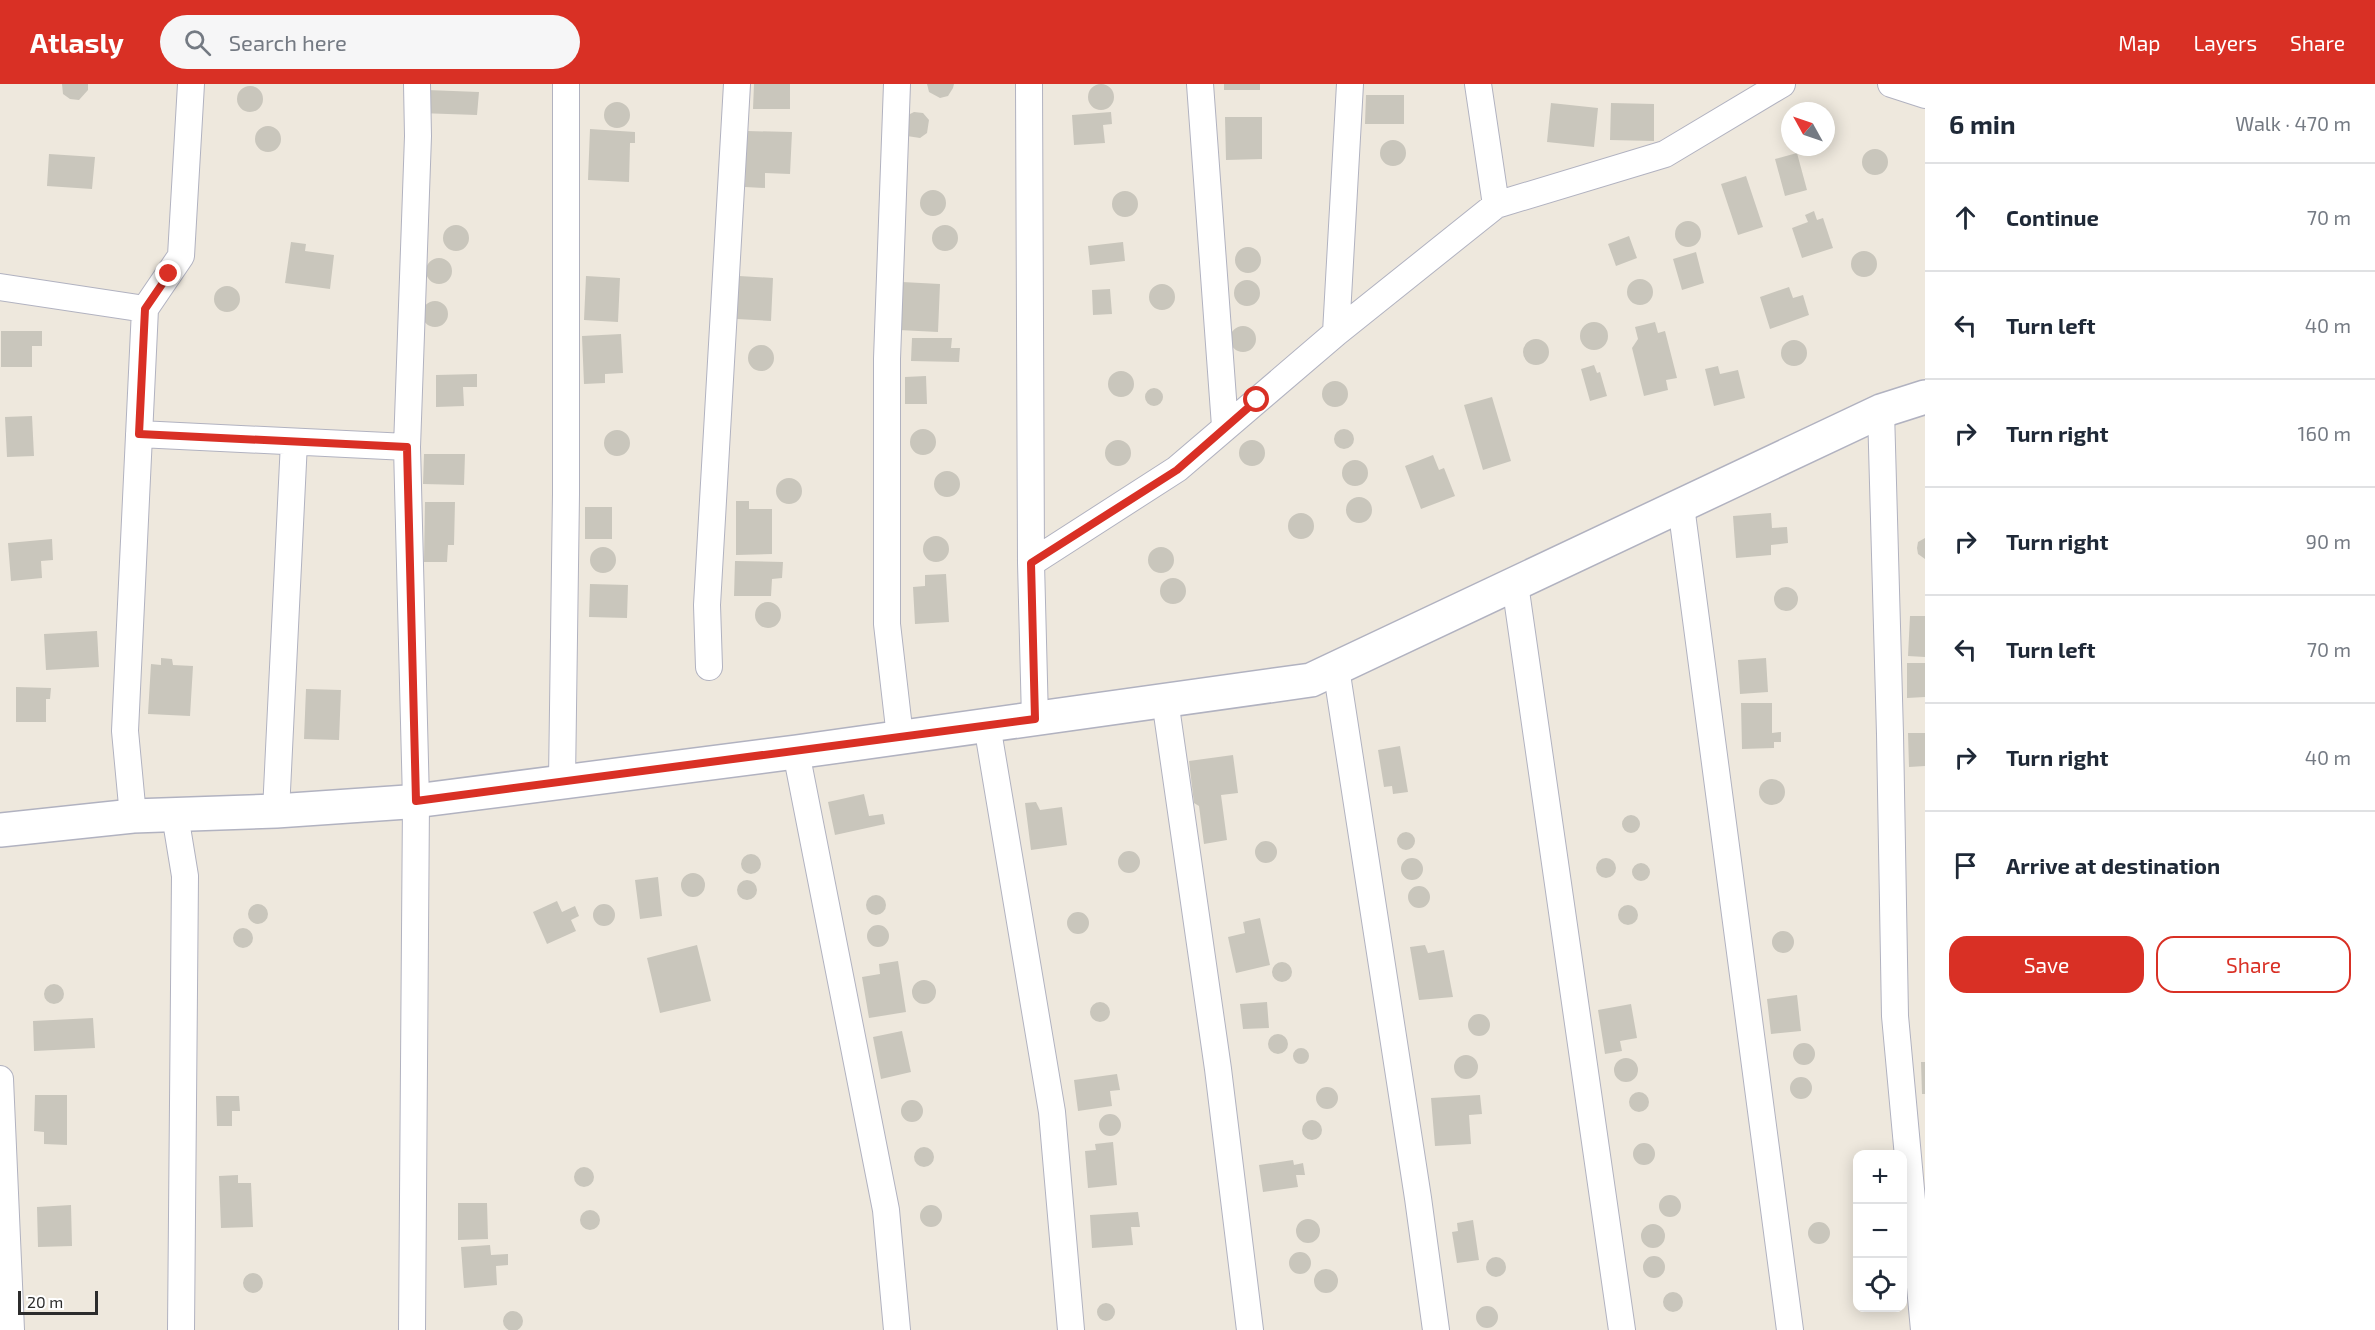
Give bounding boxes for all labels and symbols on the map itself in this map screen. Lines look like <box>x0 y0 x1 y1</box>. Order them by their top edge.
north arrow <box>1781 102 1835 156</box>
route end <box>155 260 181 286</box>
route start <box>1243 386 1269 412</box>
scale bar <box>18 1288 98 1316</box>

